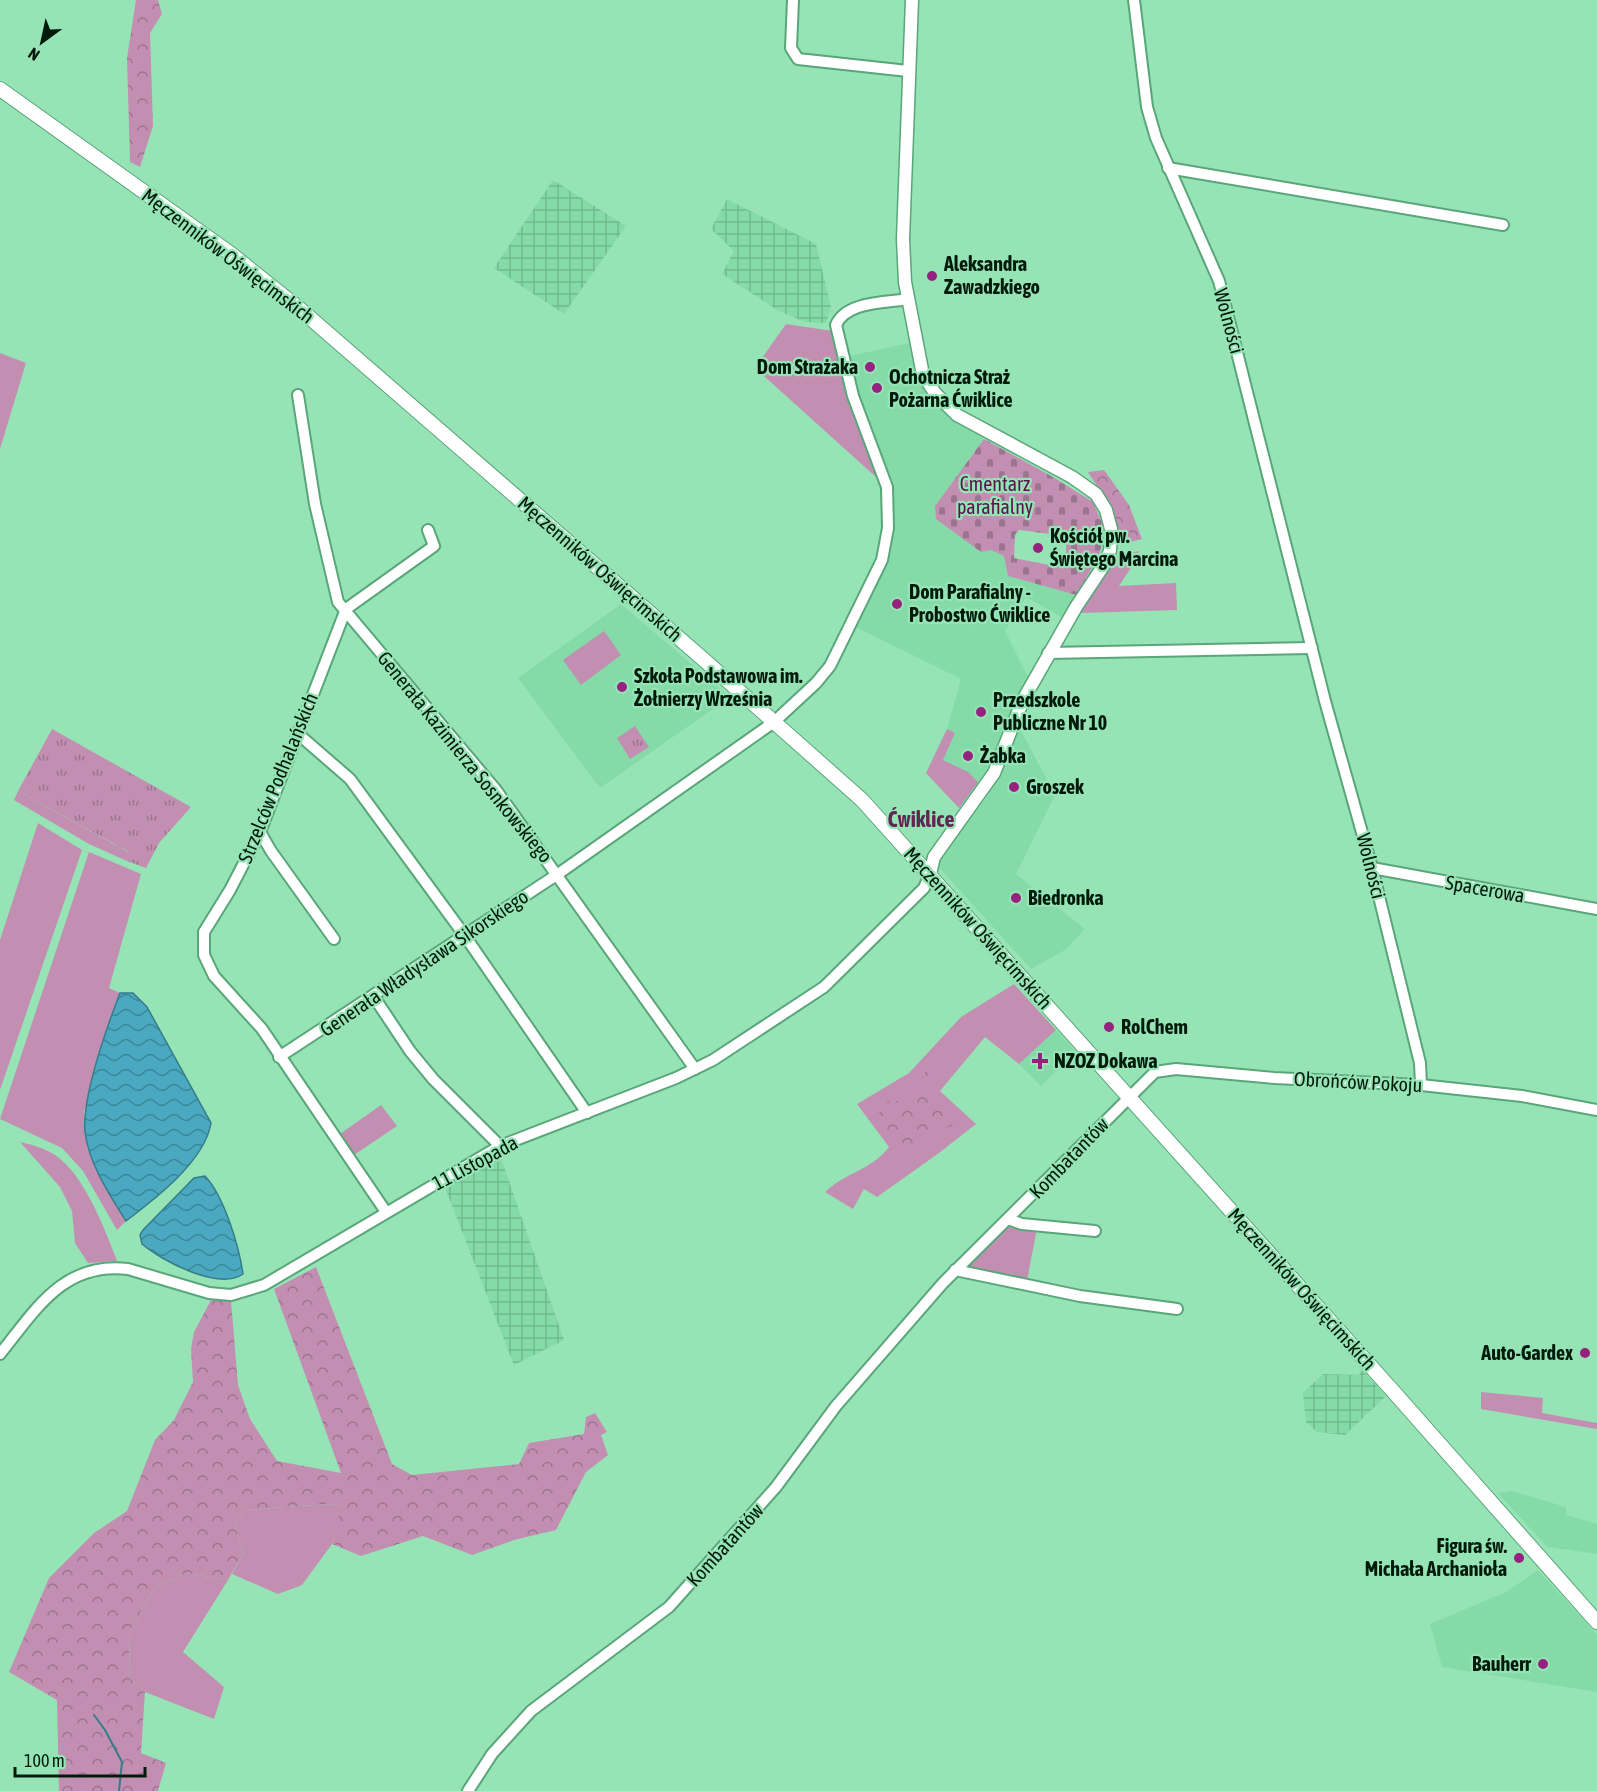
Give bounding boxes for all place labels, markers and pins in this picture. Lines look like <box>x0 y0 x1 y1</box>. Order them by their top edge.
place label: Aleksandra Zawadzkiego <box>943 252 1040 298</box>
marker: Aleksandra Zawadzkiego <box>925 269 939 283</box>
place label: Dom Strażaka <box>757 355 858 378</box>
marker: Dom Strażaka <box>863 360 877 374</box>
place label: Ochotnicza Straż Pożarna Ćwiklice <box>889 365 1013 411</box>
marker: Ochotnicza Straż Pożarna Ćwiklice <box>870 381 884 395</box>
place label: Kościół pw. Świętego Marcina <box>1050 524 1178 570</box>
marker: Kościół pw. Świętego Marcina <box>1031 541 1045 555</box>
place label: Dom Parafialny - Probostwo Ćwiklice <box>909 580 1050 626</box>
marker: Dom Parafialny - Probostwo Ćwiklice <box>890 597 904 611</box>
place label: Szkoła Podstawowa im. Żołnierzy Września <box>634 664 803 710</box>
marker: Szkoła Podstawowa im. Żołnierzy Września <box>615 680 629 694</box>
place label: Przedszkole Publiczne Nr 10 <box>993 688 1107 734</box>
marker: Przedszkole Publiczne Nr 10 <box>974 705 988 719</box>
place label: Żabka <box>980 744 1026 767</box>
marker: Żabka <box>961 749 975 763</box>
place label: Groszek <box>1026 775 1084 798</box>
marker: Groszek <box>1007 780 1021 794</box>
place label: Biedronka <box>1028 886 1104 909</box>
marker: Biedronka <box>1009 891 1023 905</box>
place label: RolChem <box>1121 1015 1188 1038</box>
marker: RolChem <box>1102 1020 1116 1034</box>
place label: NZOZ Dokawa <box>1054 1049 1158 1072</box>
marker: NZOZ Dokawa <box>1031 1052 1049 1070</box>
place label: Auto-Gardex <box>1480 1341 1573 1364</box>
marker: Auto-Gardex <box>1578 1346 1592 1360</box>
place label: Figura św. Michała Archanioła <box>1365 1534 1507 1580</box>
marker: Figura św. Michała Archanioła <box>1512 1551 1526 1565</box>
place label: Bauherr <box>1472 1652 1532 1675</box>
marker: Bauherr <box>1536 1657 1550 1671</box>

